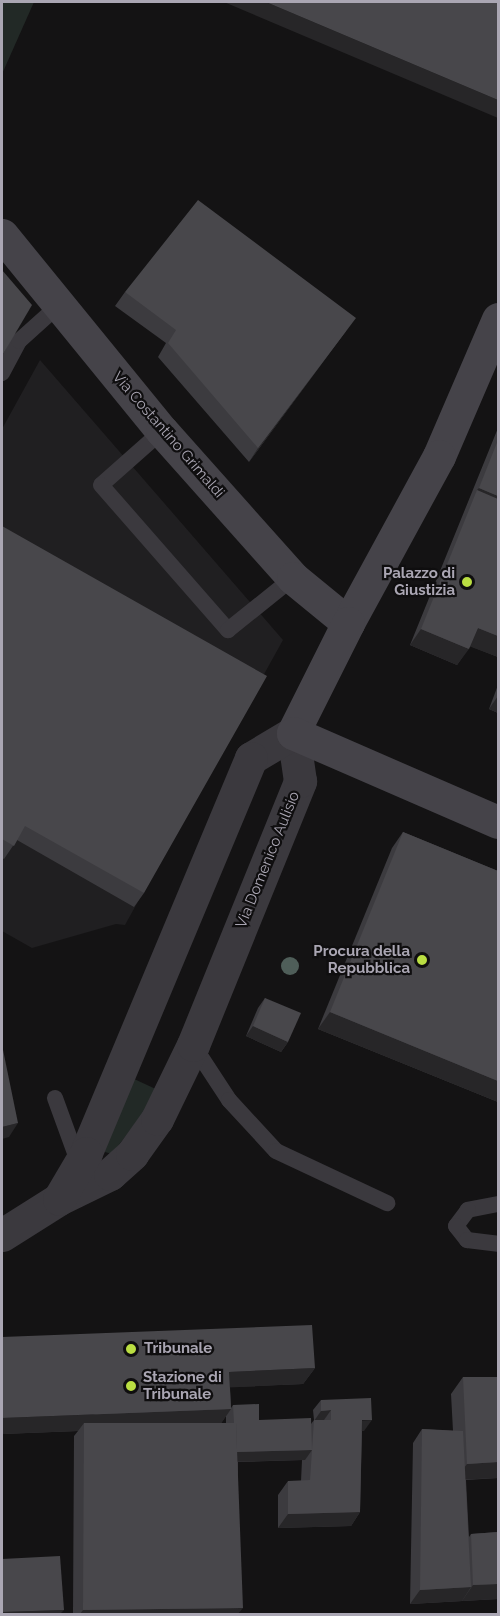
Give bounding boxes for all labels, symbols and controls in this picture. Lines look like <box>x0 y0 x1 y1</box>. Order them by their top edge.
street label: Via Costantino Grimaldi <box>108 368 228 502</box>
place label: Palazzo di Giustizia <box>383 564 455 599</box>
marker: Palazzo di Giustizia <box>460 575 474 589</box>
street label: Via Domenico Aulisio <box>232 789 304 931</box>
place label: Procura della Repubblica <box>313 942 410 977</box>
marker: Procura della Repubblica <box>415 953 429 967</box>
marker: Tribunale <box>122 1340 140 1358</box>
place label: Tribunale <box>144 1340 212 1358</box>
place label: Stazione di Tribunale <box>143 1368 222 1403</box>
marker: Stazione di Tribunale <box>124 1379 138 1393</box>

